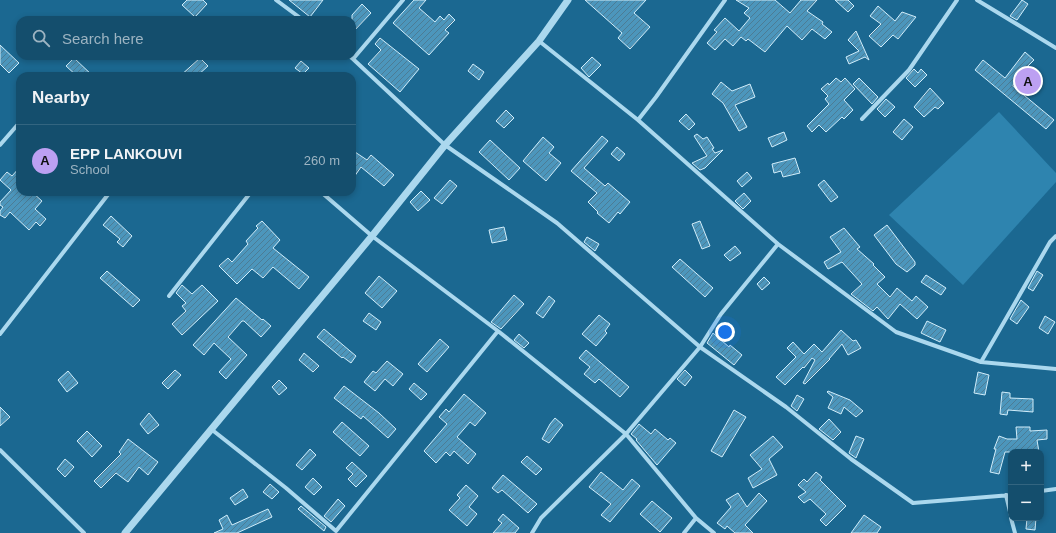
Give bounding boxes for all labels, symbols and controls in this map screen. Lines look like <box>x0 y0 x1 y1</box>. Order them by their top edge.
search box <box>16 16 356 60</box>
icon: search <box>30 27 52 49</box>
text: Search here <box>62 30 144 47</box>
pin: A <box>1015 66 1041 96</box>
text: Nearby <box>32 88 90 107</box>
text: EPP LANKOUVI <box>70 145 182 162</box>
text: A <box>40 153 50 168</box>
text: 260 m <box>304 153 340 168</box>
text: School <box>70 162 110 177</box>
your location <box>715 322 735 342</box>
map controls <box>1008 449 1044 521</box>
button: + <box>1008 449 1044 485</box>
button: − <box>1008 485 1044 521</box>

